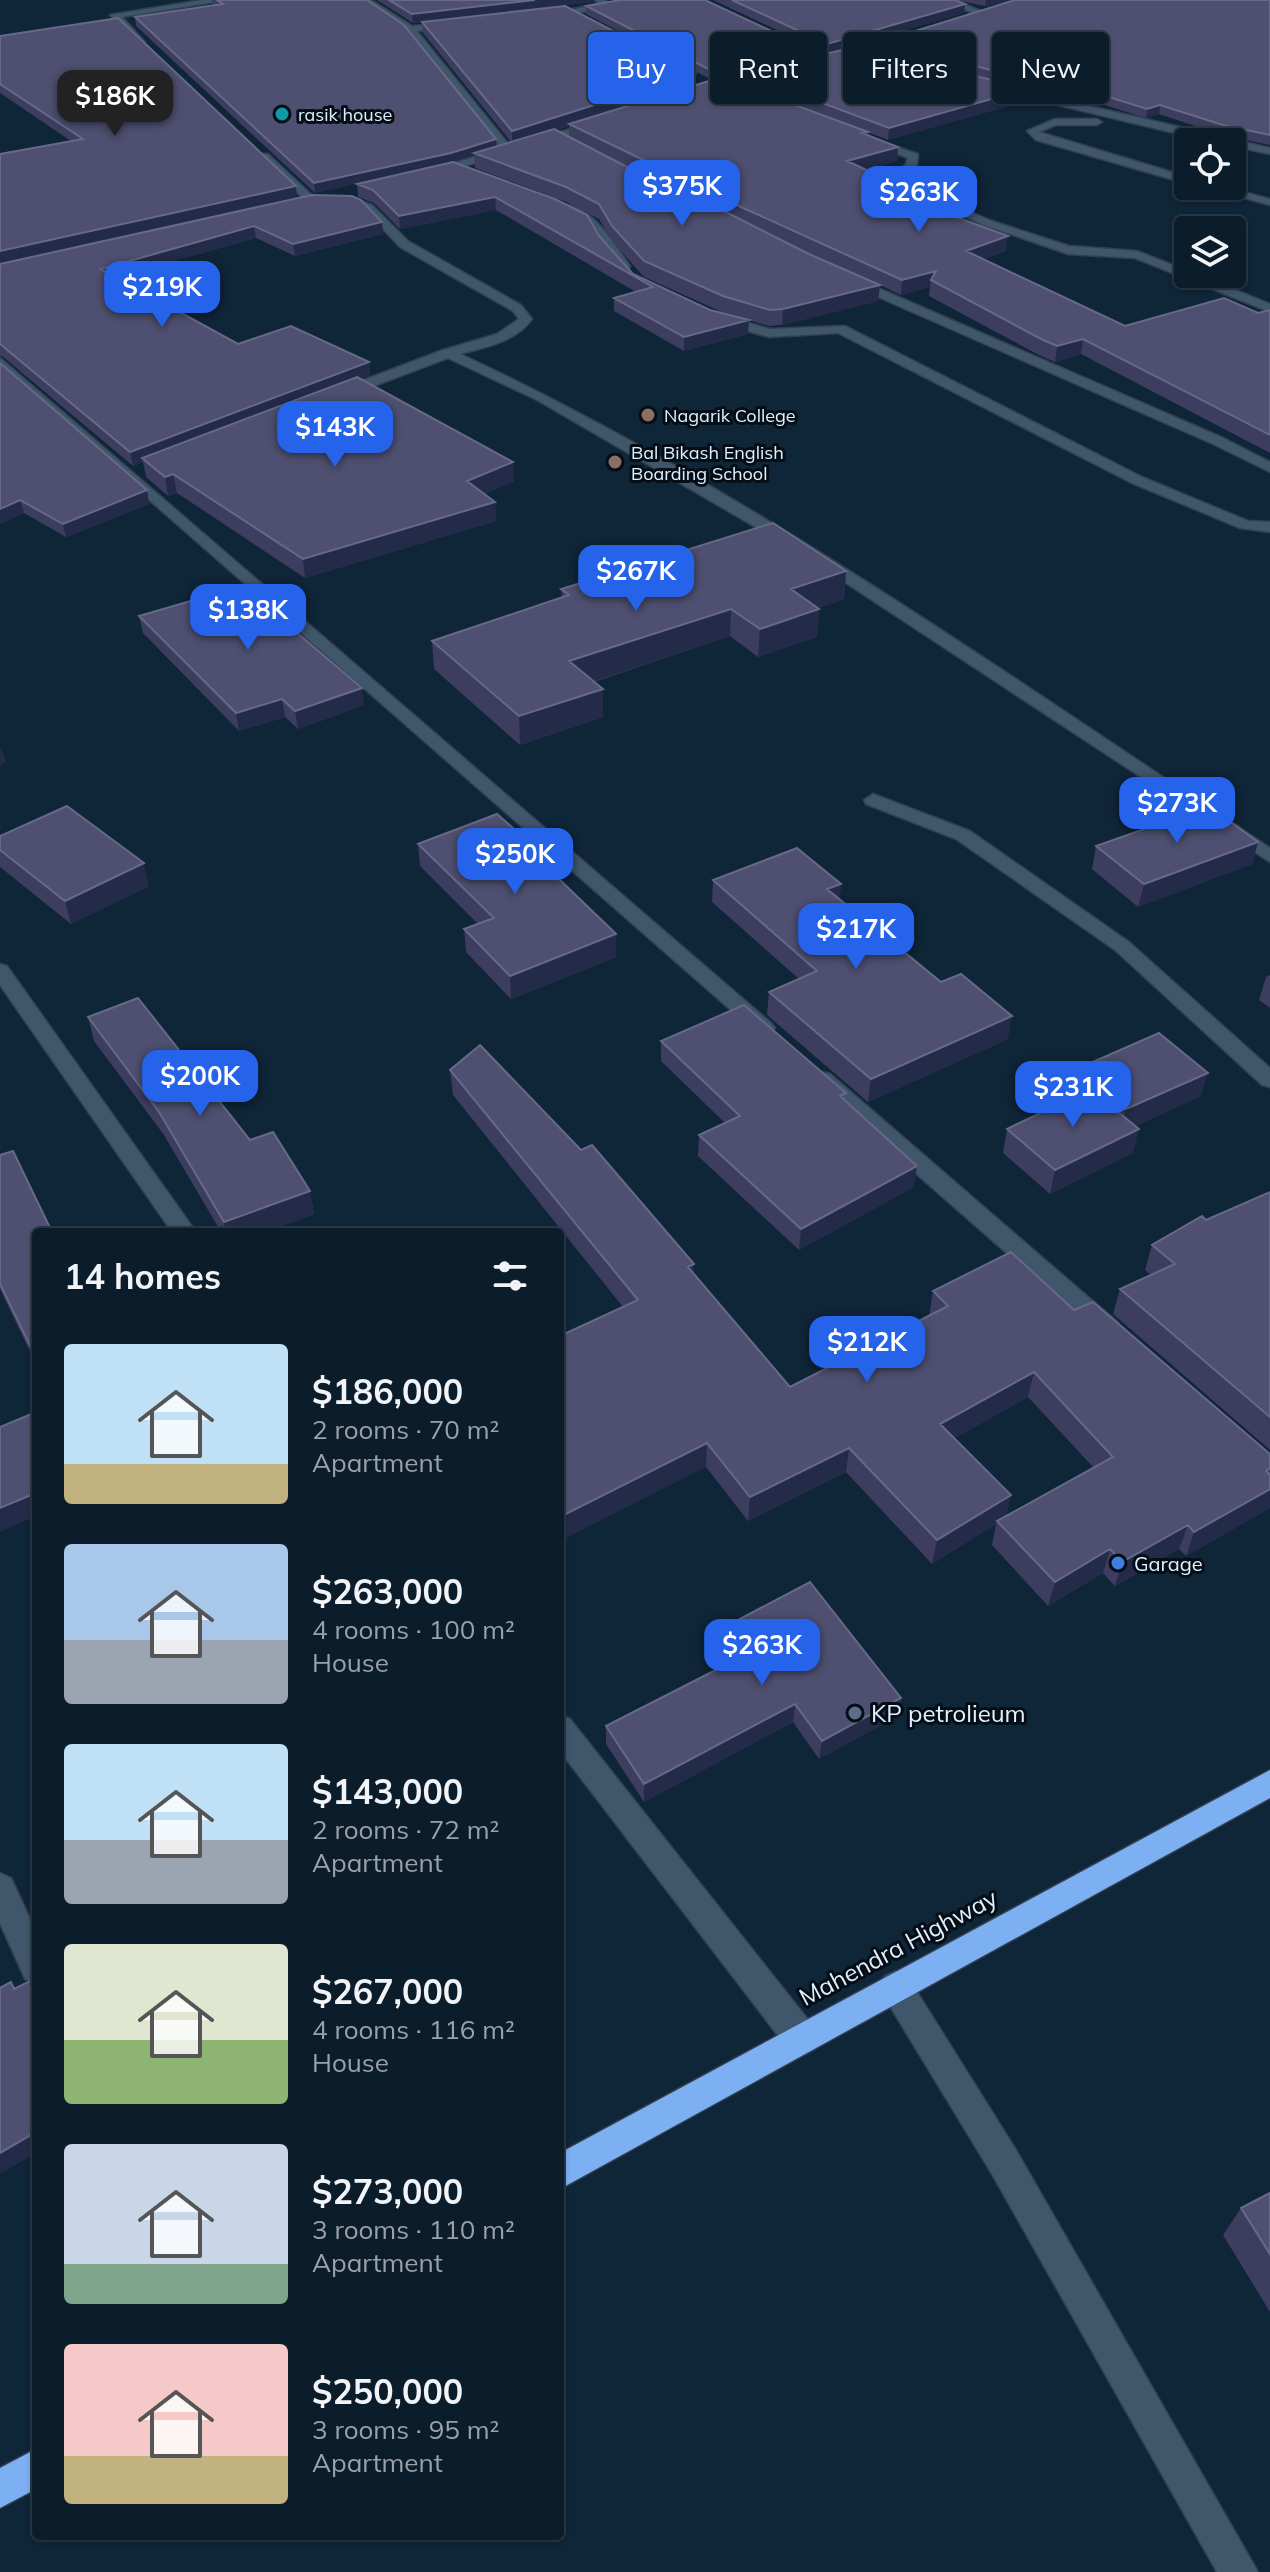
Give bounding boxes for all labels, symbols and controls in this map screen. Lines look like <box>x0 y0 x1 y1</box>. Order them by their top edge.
chip: Buy <box>588 32 694 104</box>
chip: Rent <box>710 32 827 104</box>
chip: Filters <box>843 32 976 104</box>
chip: New <box>992 32 1109 104</box>
pin: $186K <box>59 70 171 138</box>
text: $186K <box>75 79 155 112</box>
place label: rasik house <box>298 103 392 126</box>
marker: rasik house <box>273 105 291 123</box>
map controls <box>1174 128 1246 288</box>
button: locate <box>1174 128 1246 200</box>
pin: $375K <box>626 160 738 228</box>
pin: $263K <box>863 166 975 234</box>
text: $375K <box>642 169 722 202</box>
text: $263K <box>879 175 959 208</box>
button: layers <box>1174 216 1246 288</box>
pin: $219K <box>106 261 218 329</box>
text: $219K <box>122 270 202 303</box>
pin: $143K <box>279 401 391 469</box>
place label: Nagarik College <box>664 404 796 427</box>
marker: Nagarik College <box>639 406 657 424</box>
text: $143K <box>295 410 375 443</box>
place label: Bal Bikash English Boarding School <box>631 441 784 485</box>
marker: Bal Bikash English Boarding School <box>606 453 624 471</box>
pin: $267K <box>580 545 692 613</box>
text: $267K <box>596 554 676 587</box>
pin: $138K <box>192 584 304 652</box>
text: $138K <box>208 593 288 626</box>
pin: $273K <box>1121 777 1233 845</box>
text: $273K <box>1137 786 1217 819</box>
pin: $250K <box>459 828 571 896</box>
text: $250K <box>475 837 555 870</box>
pin: $217K <box>800 903 912 971</box>
text: $217K <box>816 912 896 945</box>
pin: $200K <box>144 1050 256 1118</box>
text: $200K <box>160 1059 240 1092</box>
pin: $231K <box>1017 1061 1129 1129</box>
text: $231K <box>1033 1070 1113 1103</box>
icon: filters <box>488 1254 532 1298</box>
text: 14 homes <box>64 1255 221 1298</box>
pin: $212K <box>811 1316 923 1384</box>
text: $212K <box>827 1325 907 1358</box>
text: $186,000 <box>312 1370 463 1413</box>
icon: home <box>128 1376 224 1472</box>
text: 2 rooms · 70 m² <box>312 1413 499 1446</box>
text: Apartment <box>312 1446 443 1479</box>
place label: Garage <box>1134 1551 1203 1576</box>
marker: Garage <box>1109 1554 1127 1572</box>
text: $263,000 <box>312 1570 463 1613</box>
icon: home <box>128 1576 224 1672</box>
text: 4 rooms · 100 m² <box>312 1613 515 1646</box>
pin: $263K <box>706 1619 818 1687</box>
text: $263K <box>722 1628 802 1661</box>
text: House <box>312 1646 389 1679</box>
place label: KP petrolieum <box>871 1698 1026 1728</box>
marker: KP petrolieum <box>846 1704 864 1722</box>
text: $143,000 <box>312 1770 463 1813</box>
icon: home <box>128 1776 224 1872</box>
text: 2 rooms · 72 m² <box>312 1813 499 1846</box>
text: Apartment <box>312 1846 443 1879</box>
street label: Mahendra Highway <box>794 1882 1002 2012</box>
text: $267,000 <box>312 1970 463 2013</box>
icon: home <box>128 1976 224 2072</box>
text: 4 rooms · 116 m² <box>312 2013 515 2046</box>
text: House <box>312 2046 389 2079</box>
text: $273,000 <box>312 2170 463 2213</box>
icon: home <box>128 2176 224 2272</box>
text: 3 rooms · 110 m² <box>312 2213 515 2246</box>
text: Apartment <box>312 2246 443 2279</box>
text: $250,000 <box>312 2370 463 2413</box>
icon: home <box>128 2376 224 2472</box>
text: 3 rooms · 95 m² <box>312 2413 499 2446</box>
text: Apartment <box>312 2446 443 2479</box>

